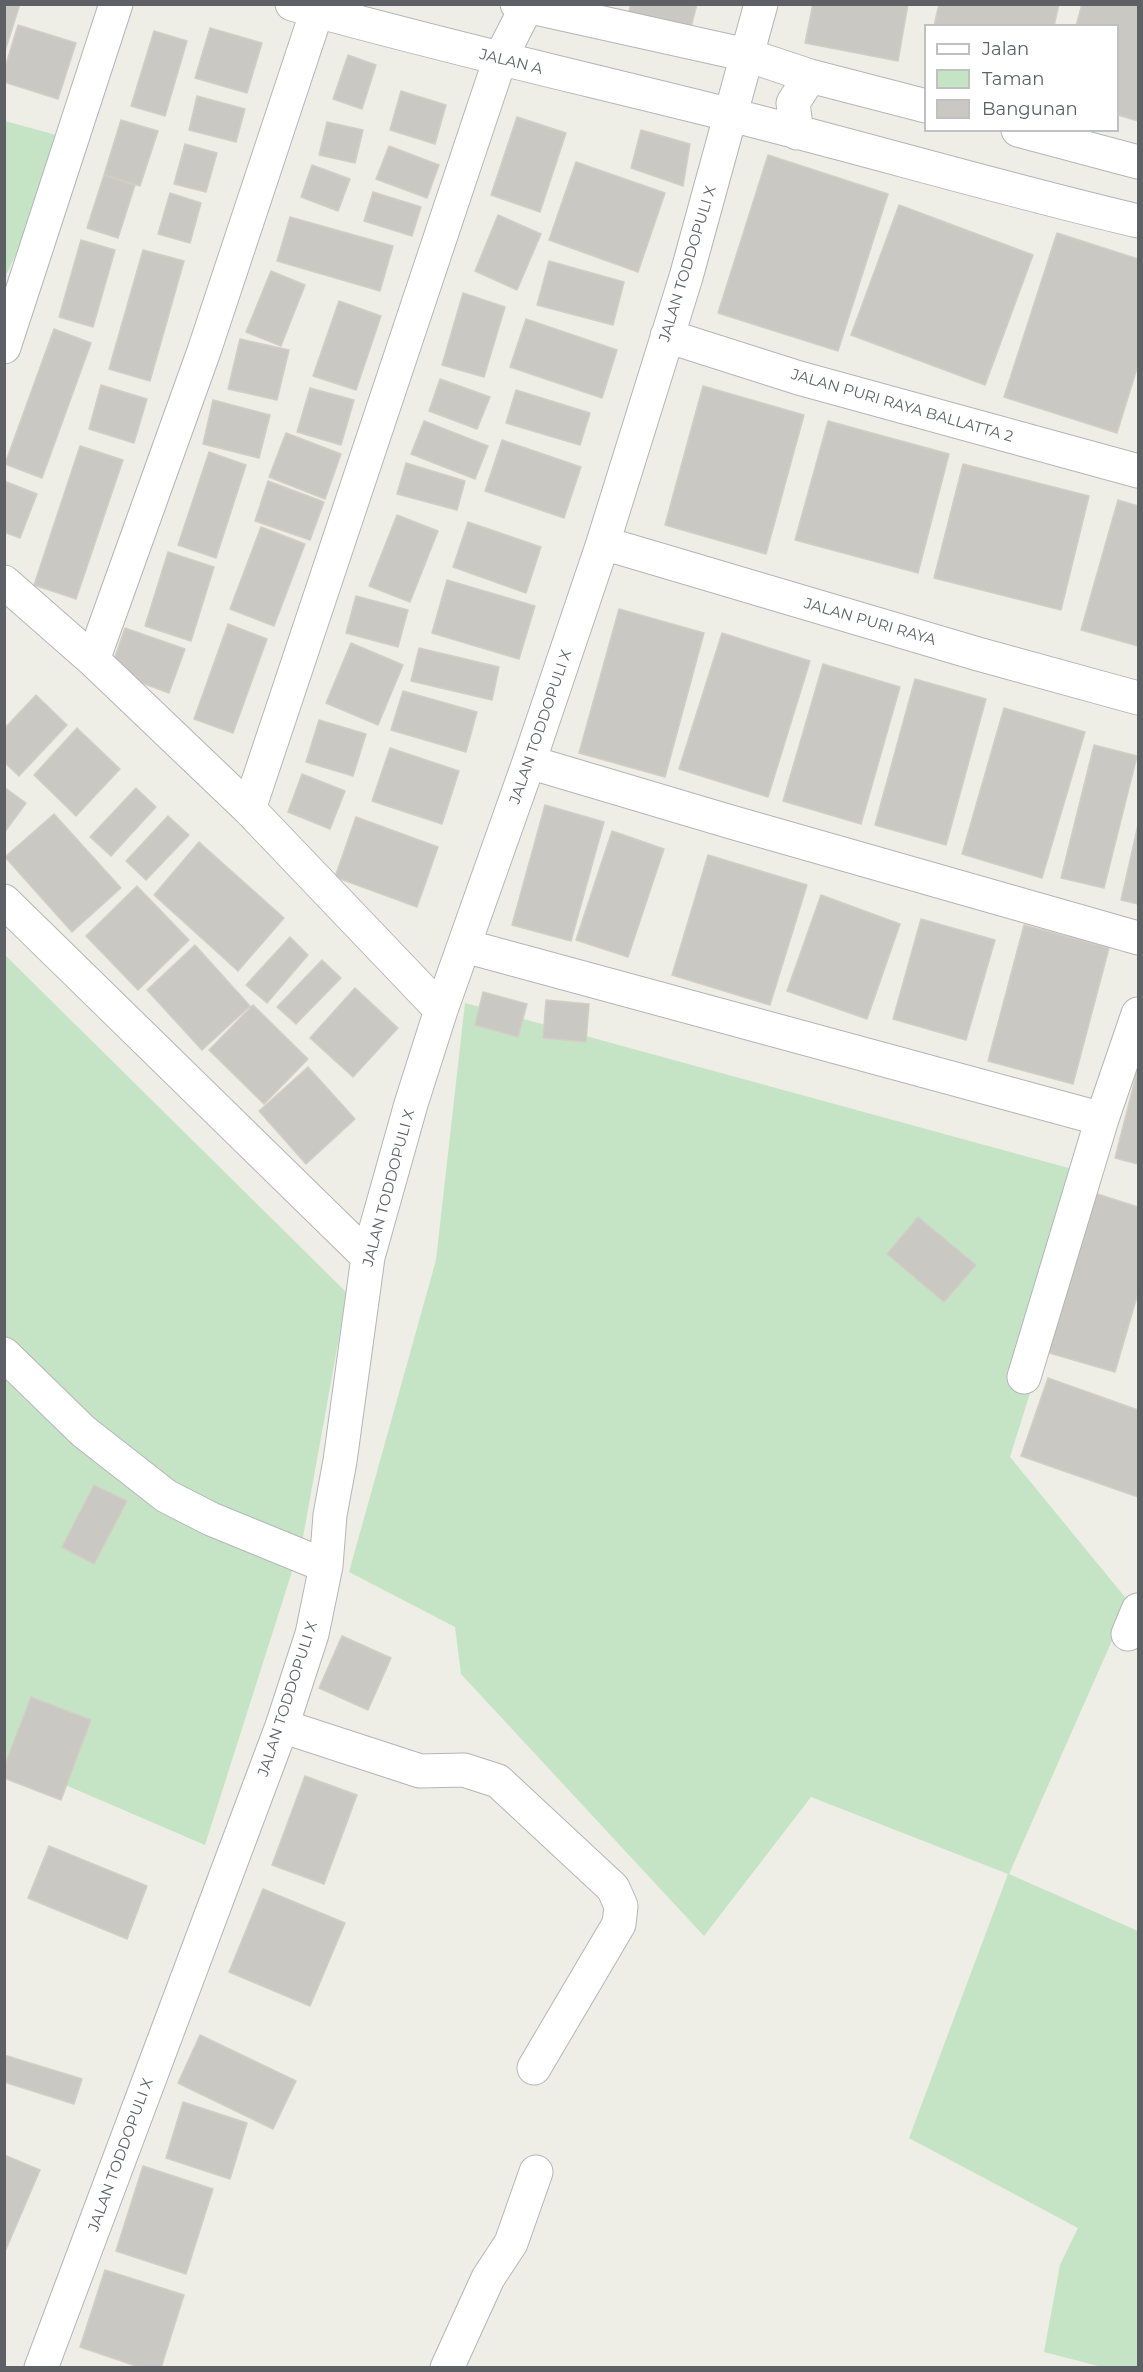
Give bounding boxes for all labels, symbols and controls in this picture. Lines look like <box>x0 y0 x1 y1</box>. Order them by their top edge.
legend <box>924 24 1119 132</box>
text: Jalan <box>982 38 1029 60</box>
street label: JALAN A <box>478 45 544 79</box>
text: Taman <box>982 68 1044 90</box>
text: Bangunan <box>982 98 1078 120</box>
street label: JALAN TODDOPULI X <box>656 184 720 344</box>
street label: JALAN PURI RAYA BALLATTA 2 <box>789 366 1015 446</box>
street label: JALAN PURI RAYA <box>802 595 938 649</box>
street label: JALAN TODDOPULI X <box>506 648 576 806</box>
street label: JALAN TODDOPULI X <box>359 1107 419 1269</box>
street label: JALAN TODDOPULI X <box>254 1619 322 1779</box>
street label: JALAN TODDOPULI X <box>85 2076 157 2234</box>

